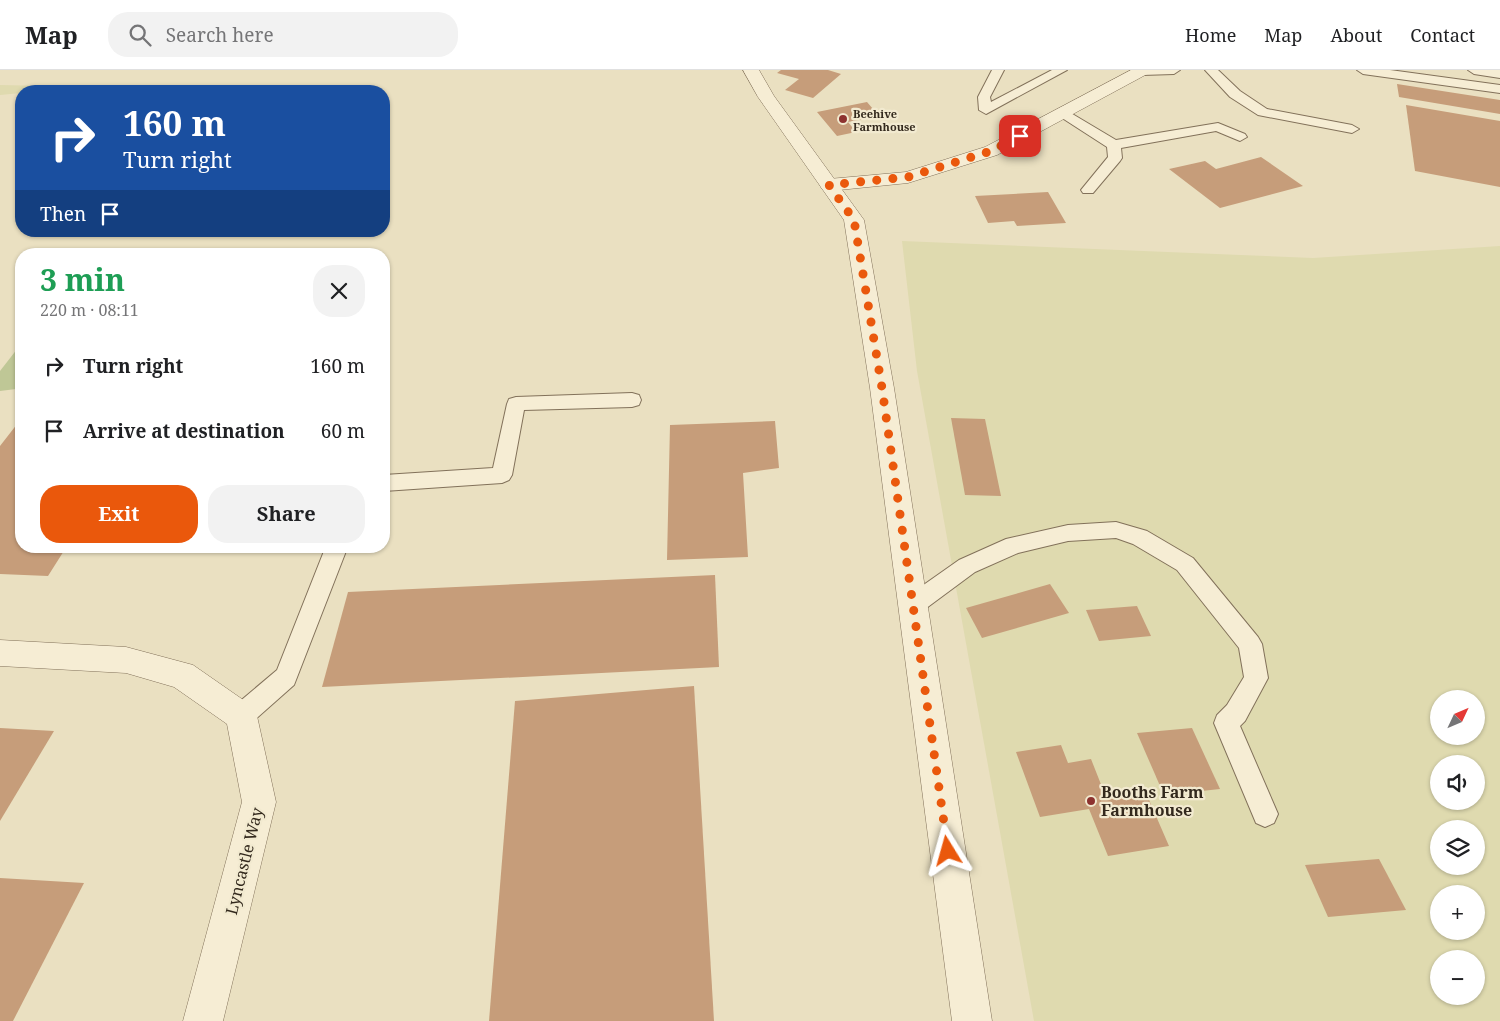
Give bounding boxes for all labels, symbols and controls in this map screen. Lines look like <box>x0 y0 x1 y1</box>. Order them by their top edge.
search box <box>108 12 458 57</box>
text: Map <box>25 18 78 51</box>
icon: search <box>126 21 154 49</box>
text: Search here <box>166 22 274 48</box>
text: Home <box>1185 23 1236 47</box>
text: Map <box>1264 23 1302 47</box>
text: About <box>1330 23 1382 47</box>
text: Contact <box>1410 23 1475 47</box>
text: 160 m <box>123 99 226 146</box>
icon: right <box>40 105 105 170</box>
place label: Beehive Farmhouse <box>853 106 916 134</box>
marker: Beehive Farmhouse <box>837 113 849 125</box>
pin <box>999 115 1041 157</box>
icon: arrive <box>1006 122 1034 150</box>
text: Turn right <box>123 144 232 174</box>
icon: arrive <box>96 200 124 228</box>
text: Then <box>40 201 86 227</box>
text: 3 min <box>40 259 125 300</box>
button: close <box>313 265 365 317</box>
text: 220 m · 08:11 <box>40 299 139 321</box>
icon: right <box>40 352 68 380</box>
text: Turn right <box>83 353 183 379</box>
text: 160 m <box>310 353 365 379</box>
icon: arrive <box>40 417 68 445</box>
text: Arrive at destination <box>83 418 285 444</box>
text: 60 m <box>321 418 365 444</box>
button: Exit <box>40 485 198 543</box>
button: Share <box>208 485 365 543</box>
north arrow <box>1430 690 1485 745</box>
map controls <box>1430 690 1485 1005</box>
button: sound <box>1430 755 1485 810</box>
place label: Booths Farm Farmhouse <box>1101 781 1204 821</box>
marker: Booths Farm Farmhouse <box>1085 795 1097 807</box>
street label: Lyncastle Way <box>220 804 268 917</box>
button: layers <box>1430 820 1485 875</box>
position arrow <box>921 824 973 876</box>
button: + <box>1430 885 1485 940</box>
button: − <box>1430 950 1485 1005</box>

